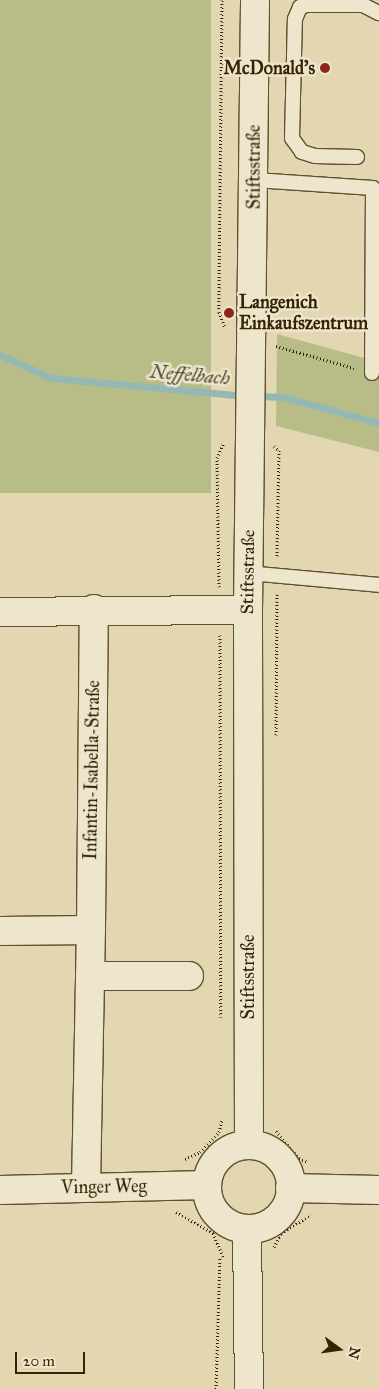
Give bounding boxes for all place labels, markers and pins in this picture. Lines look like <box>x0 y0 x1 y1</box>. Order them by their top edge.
place label: McDonald's <box>224 57 315 79</box>
marker: McDonald's <box>319 62 331 74</box>
place label: Langenich Einkaufszentrum <box>239 292 368 334</box>
marker: Langenich Einkaufszentrum <box>223 307 235 319</box>

